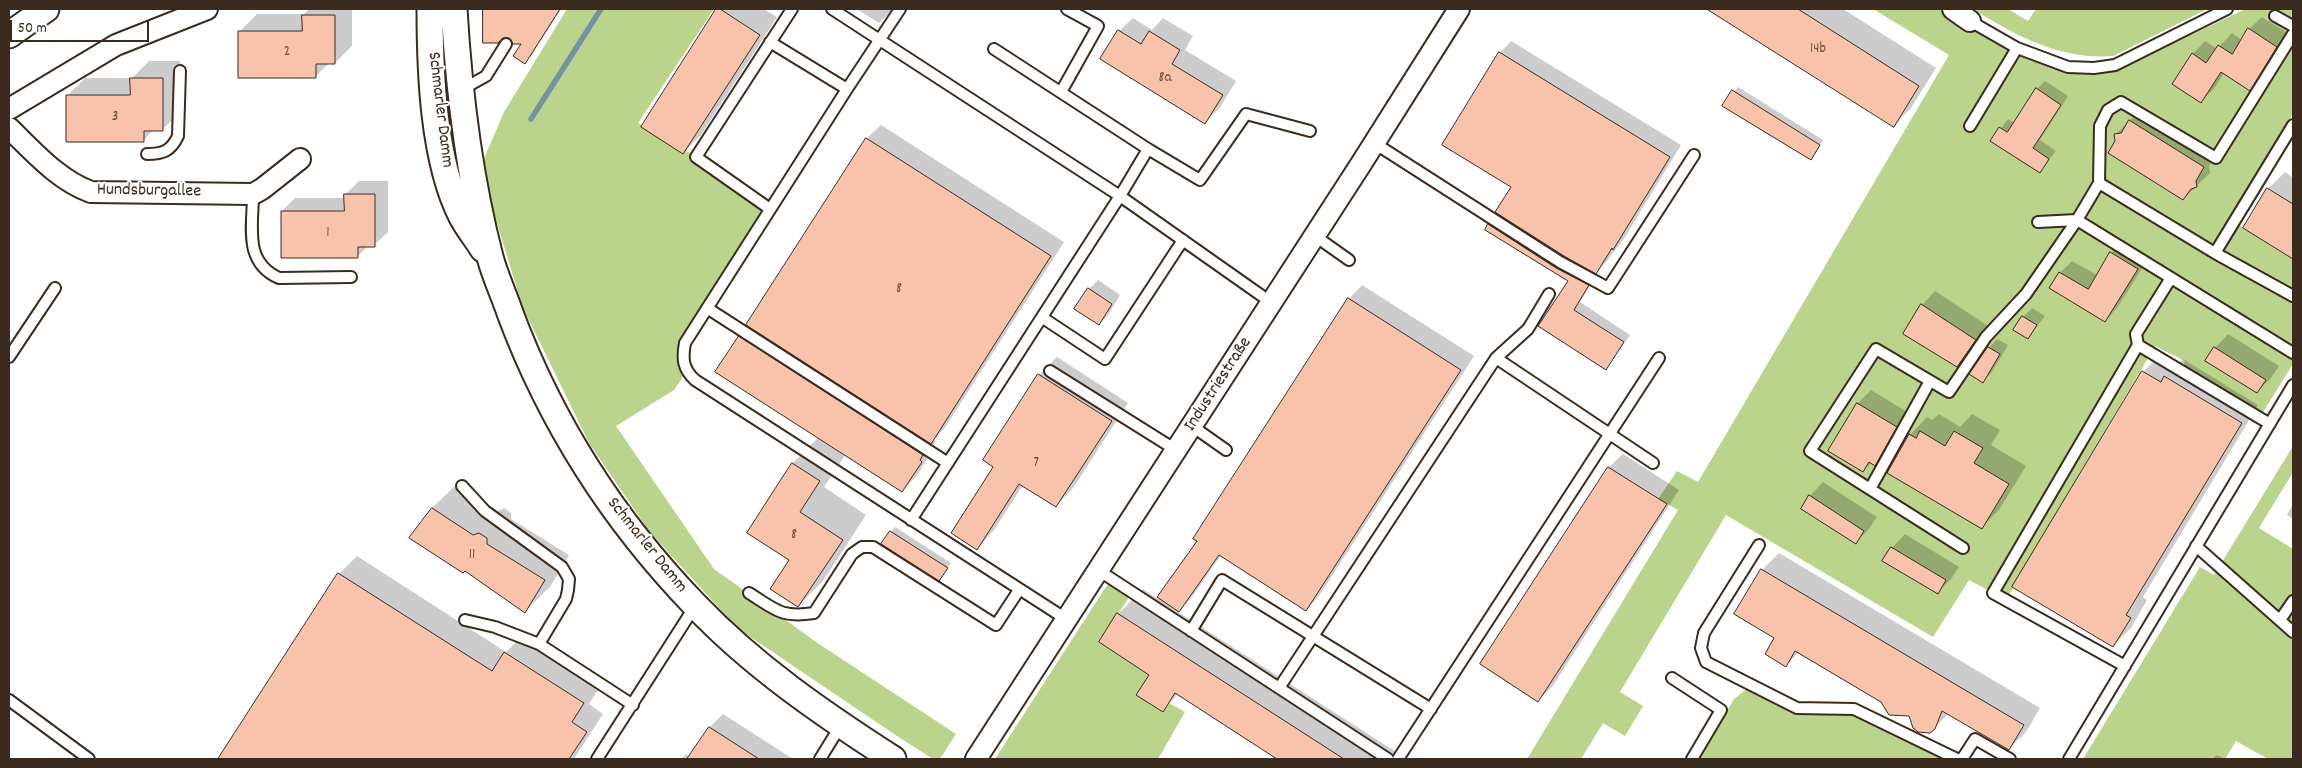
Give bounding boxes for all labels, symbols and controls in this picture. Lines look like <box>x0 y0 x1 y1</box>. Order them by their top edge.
scale bar <box>12 10 151 42</box>
text: 50 m <box>18 18 47 40</box>
house number: 14b <box>1810 41 1826 59</box>
house number: 2 <box>284 44 290 62</box>
street label: Schmarler Damm <box>421 51 457 169</box>
house number: 8a <box>1158 70 1172 88</box>
house number: 3 <box>112 109 118 127</box>
street label: Hundsburgallee <box>97 180 201 204</box>
house number: 1 <box>326 225 330 243</box>
house number: 8 <box>896 281 902 299</box>
street label: Industriestraße <box>1181 334 1257 436</box>
house number: 7 <box>1033 455 1039 473</box>
street label: Schmarler Damm <box>601 494 691 598</box>
house number: 8 <box>791 527 797 545</box>
house number: 11 <box>469 547 475 565</box>

